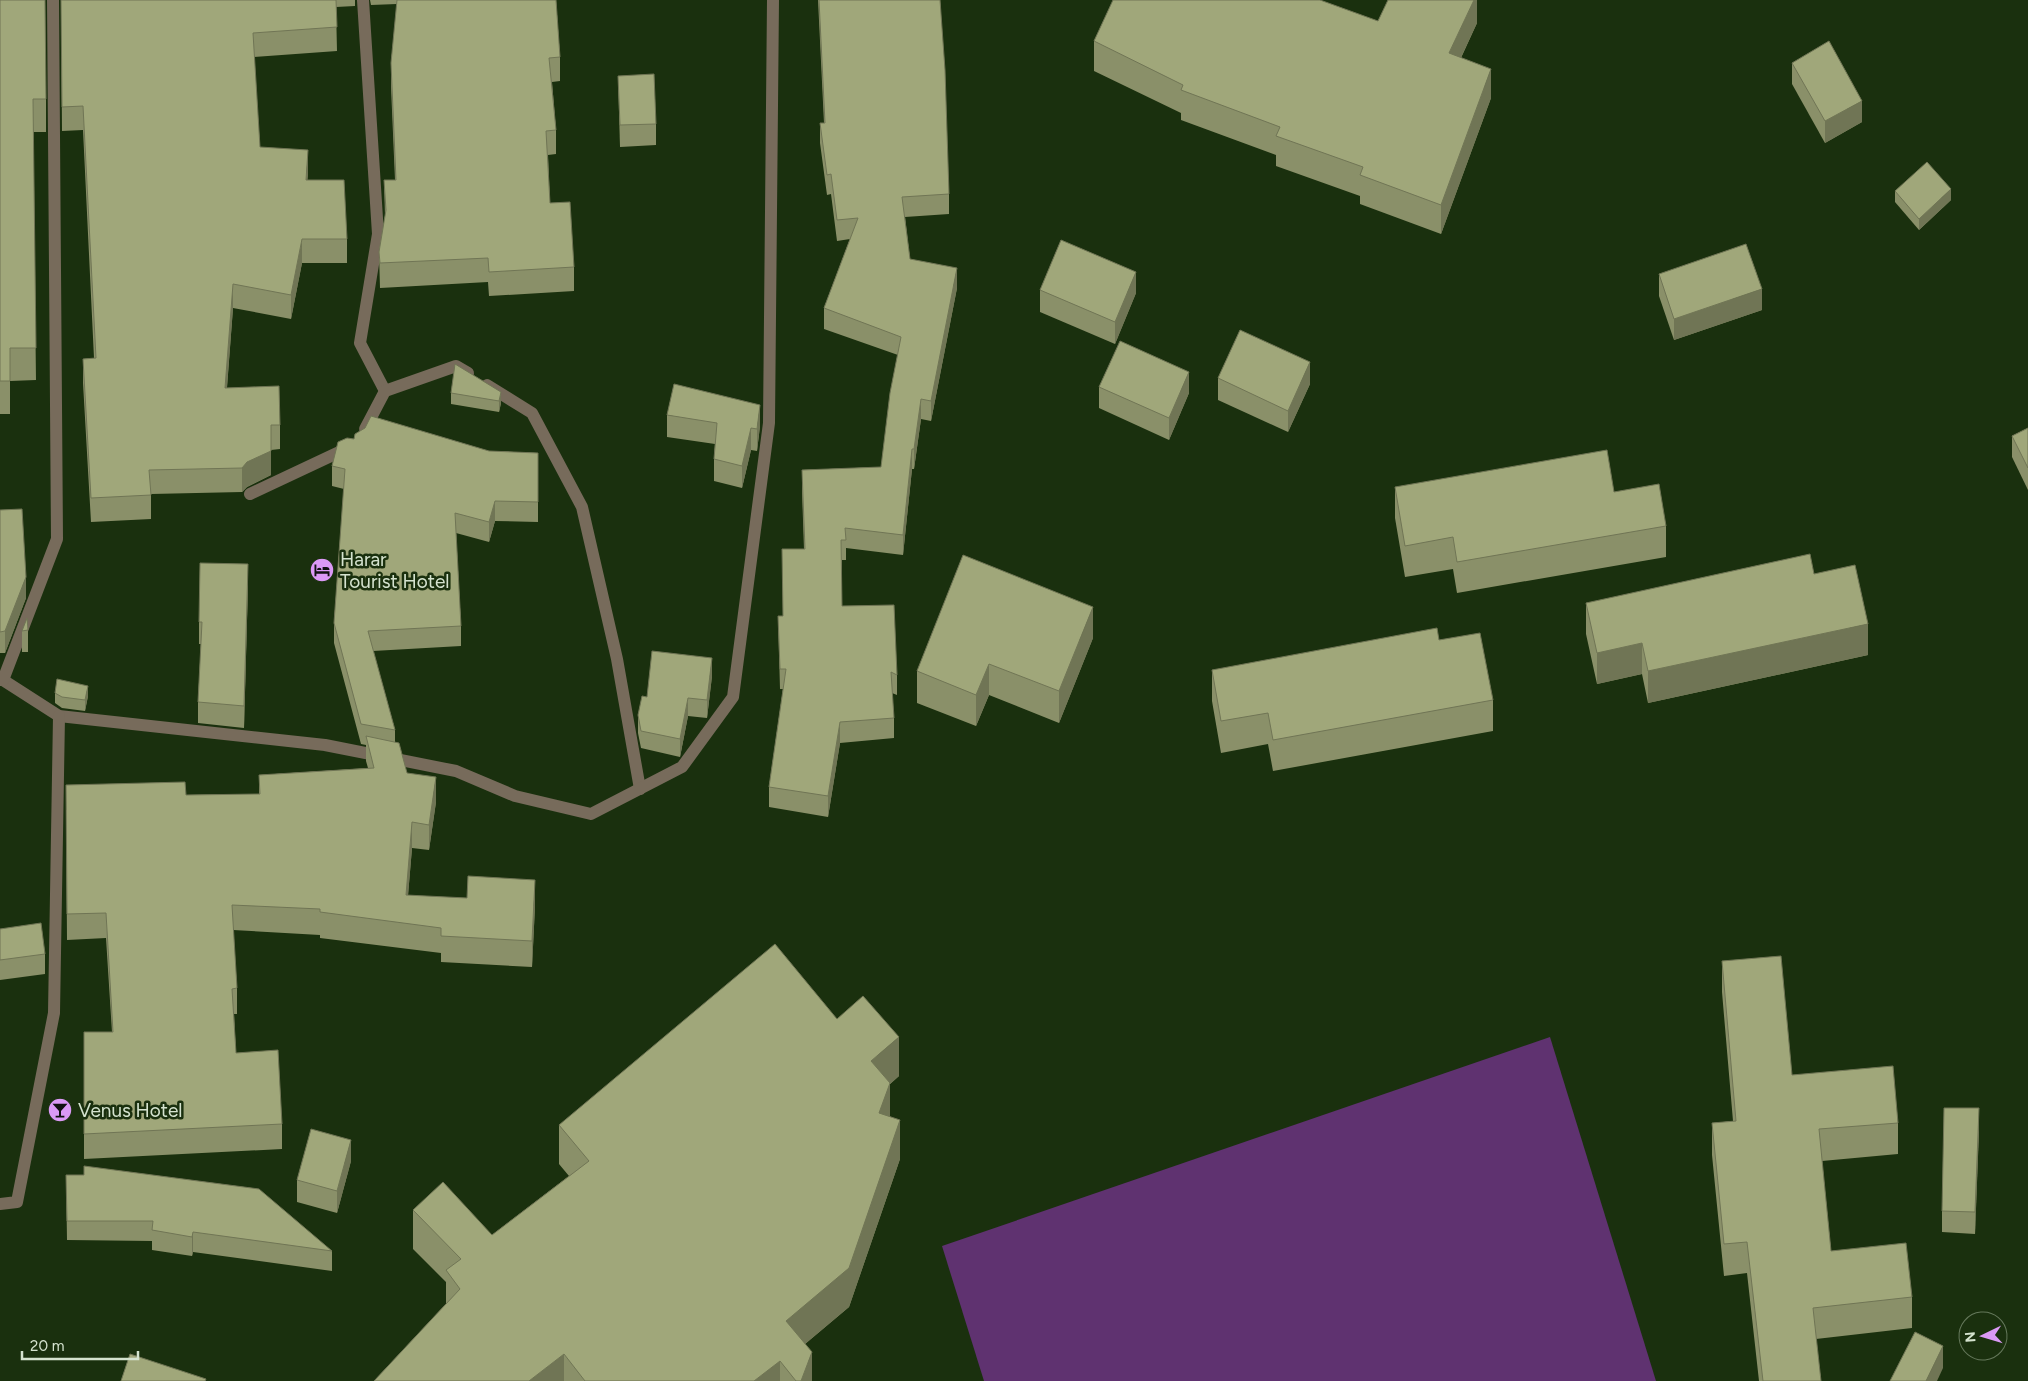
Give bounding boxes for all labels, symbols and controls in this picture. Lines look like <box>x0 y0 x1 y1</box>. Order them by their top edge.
place label: Harar Tourist Hotel <box>340 548 449 593</box>
hotel icon: Harar Tourist Hotel <box>309 557 335 583</box>
bar icon: Venus Hotel <box>47 1097 73 1123</box>
place label: Venus Hotel <box>78 1099 183 1122</box>
north arrow <box>1958 1311 2008 1361</box>
scale bar <box>22 1328 139 1360</box>
text: N <box>1962 1331 1979 1343</box>
text: 20 m <box>30 1337 64 1355</box>

